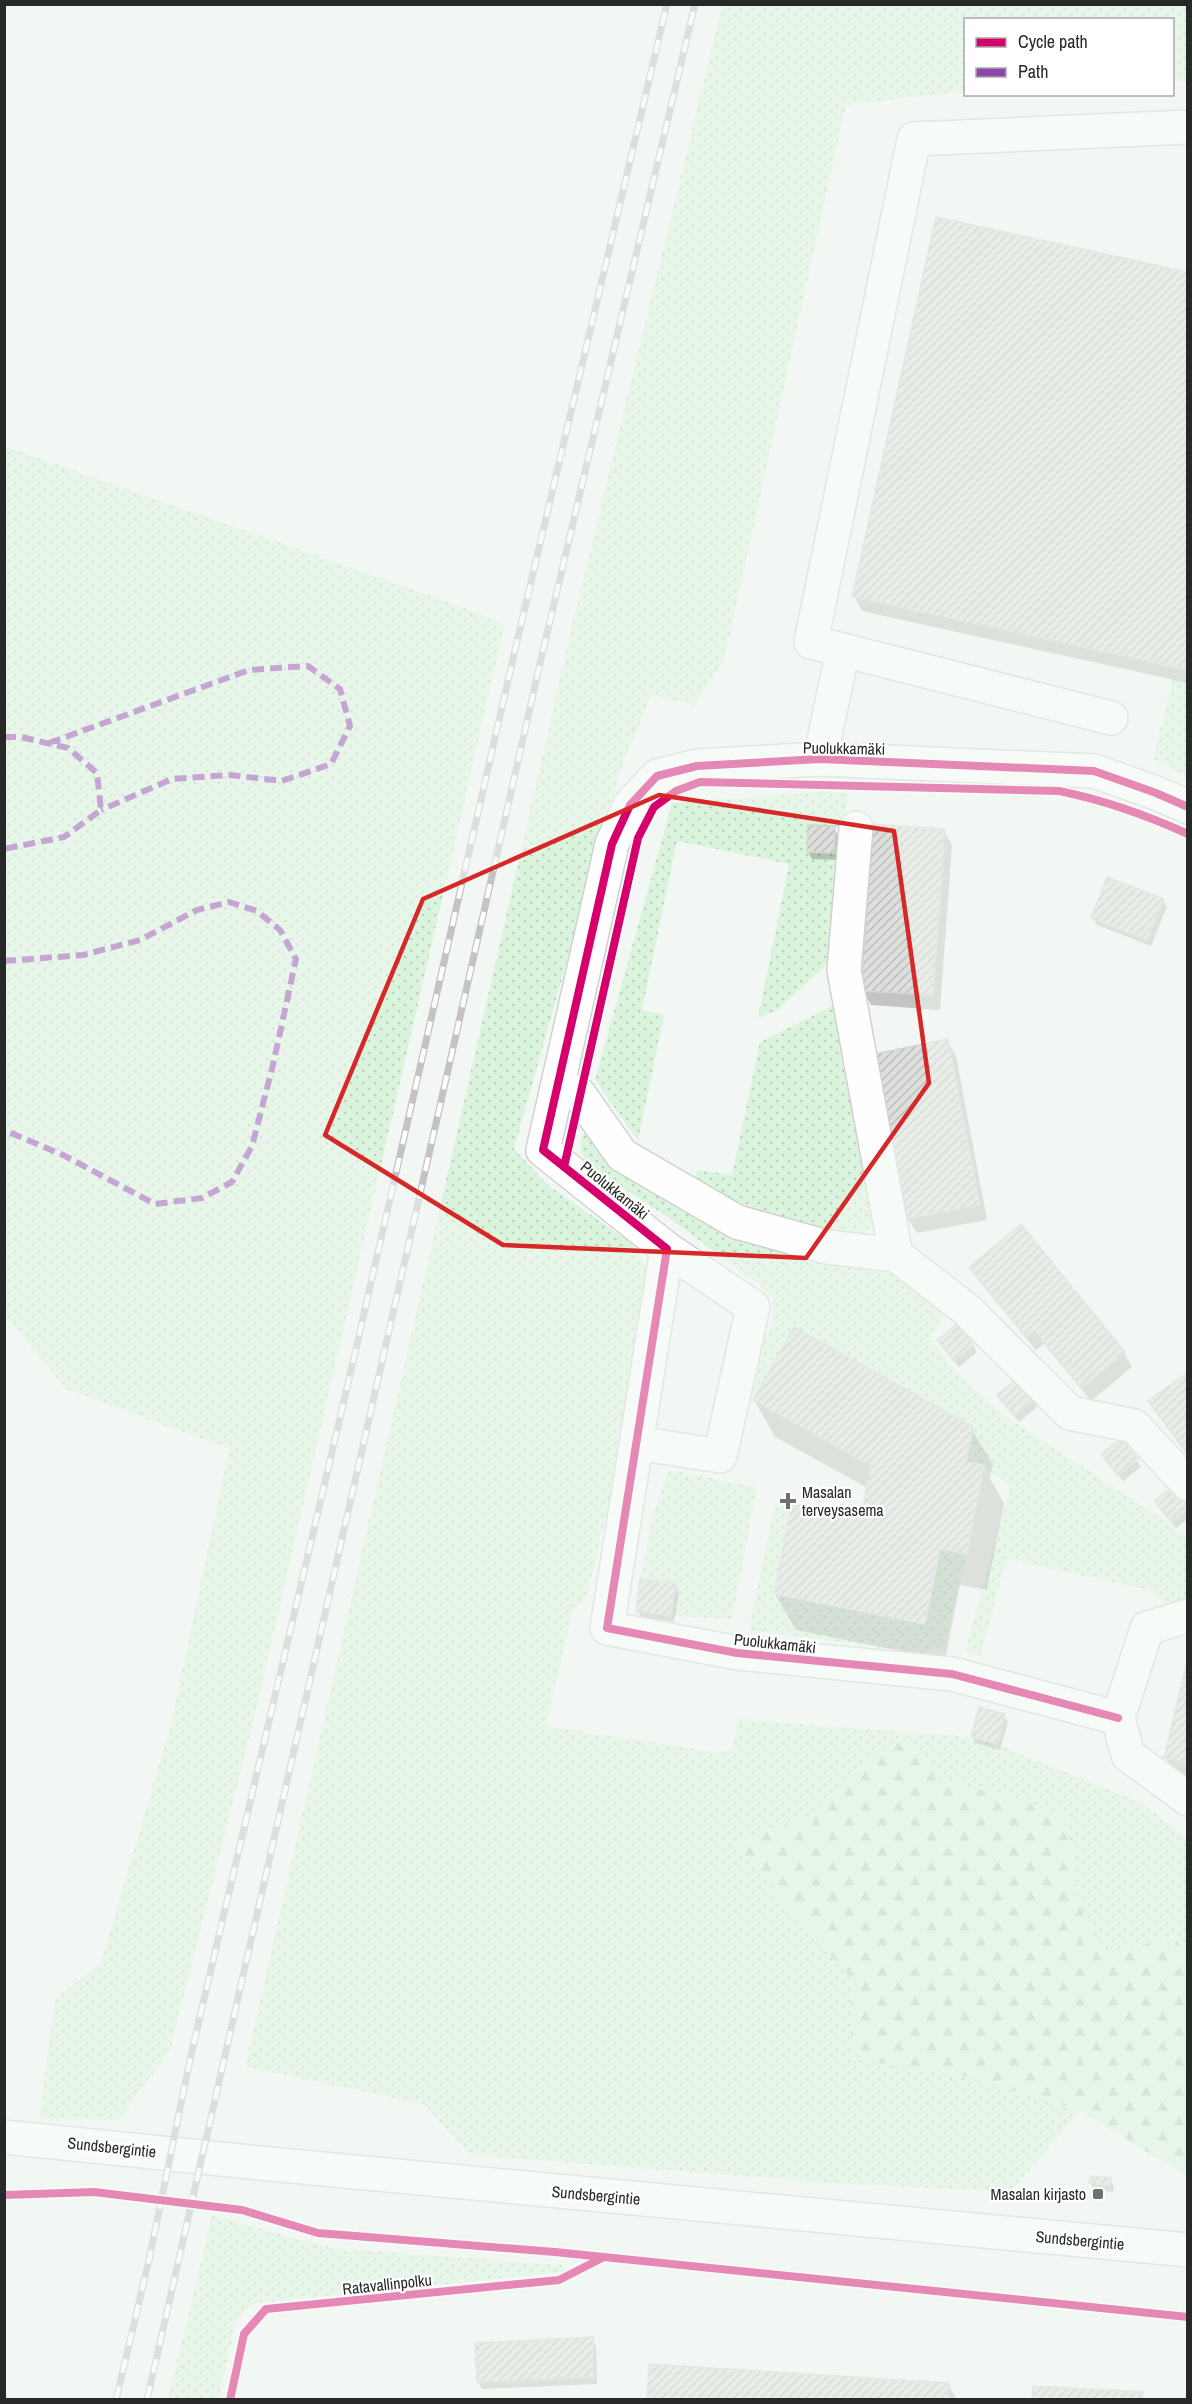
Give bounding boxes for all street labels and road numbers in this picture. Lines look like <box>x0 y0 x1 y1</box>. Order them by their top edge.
street label: Puolukkamäki <box>803 736 885 760</box>
street label: Puolukkamäki <box>576 1156 654 1224</box>
street label: Puolukkamäki <box>733 1628 817 1658</box>
street label: Sundsbergintie <box>67 2131 157 2163</box>
street label: Sundsbergintie <box>551 2180 641 2210</box>
street label: Sundsbergintie <box>1035 2225 1125 2255</box>
street label: Ratavallinpolku <box>341 2268 433 2300</box>

